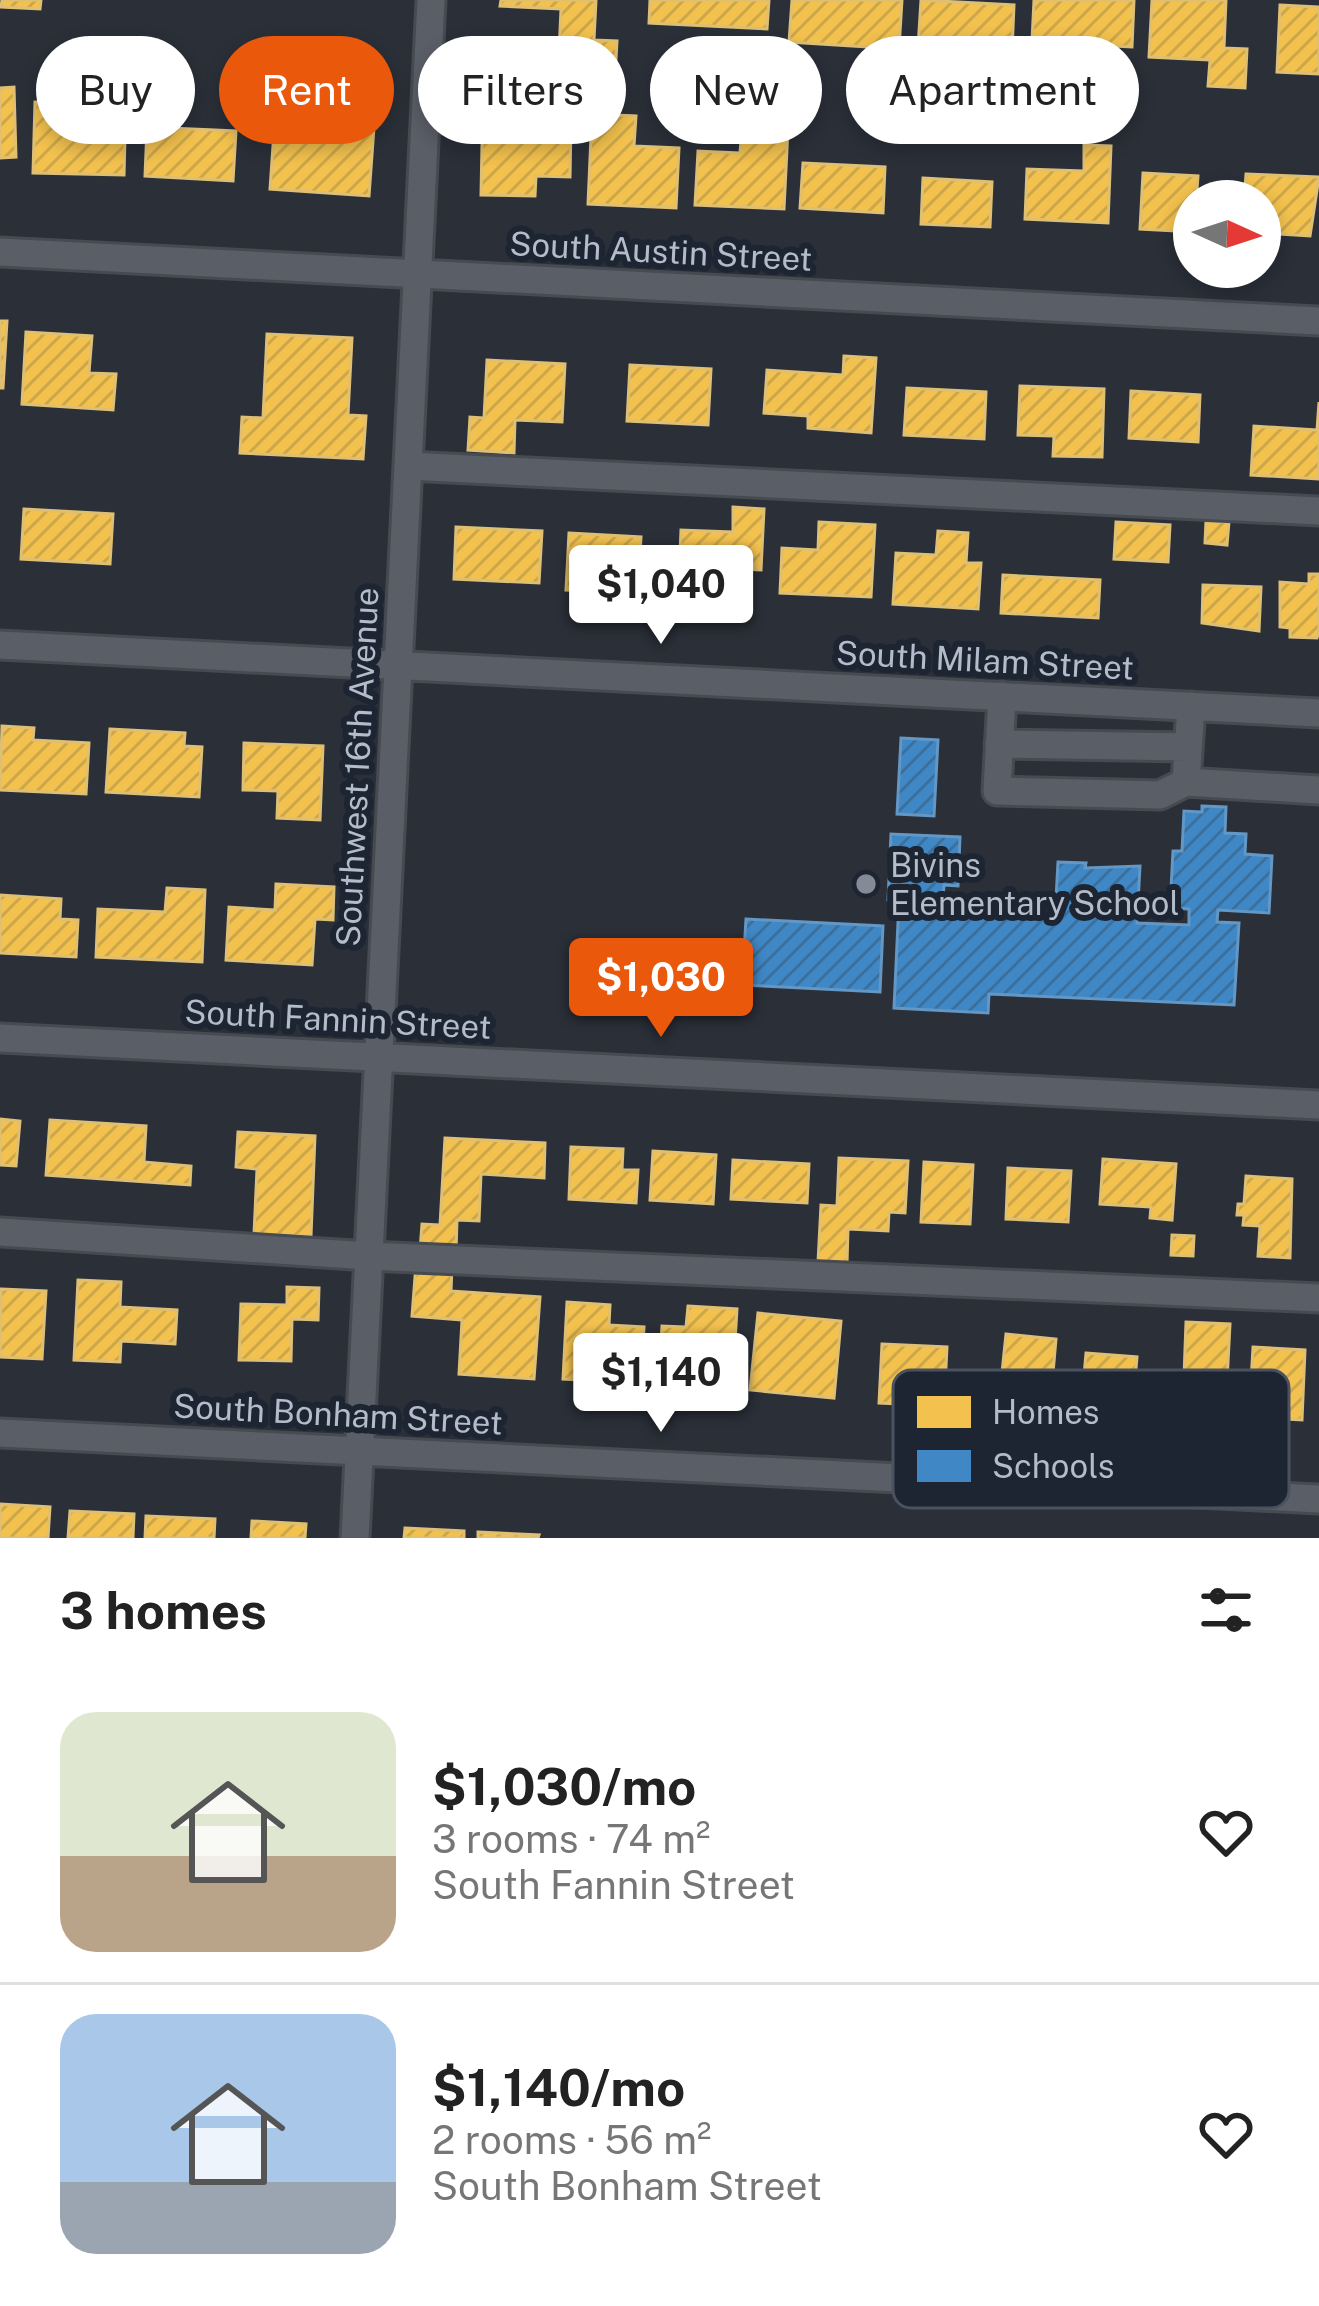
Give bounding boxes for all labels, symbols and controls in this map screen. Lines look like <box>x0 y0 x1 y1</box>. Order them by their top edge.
chip: Buy <box>36 36 195 144</box>
chip: Rent <box>219 36 394 144</box>
chip: Filters <box>418 36 626 144</box>
chip: New <box>650 36 822 144</box>
chip: Apartment <box>846 36 1139 144</box>
north arrow <box>1173 180 1281 288</box>
map controls <box>1173 180 1281 288</box>
street label: South Austin Street <box>509 224 813 278</box>
pin: $1,040 <box>563 545 759 647</box>
text: $1,040 <box>596 561 726 607</box>
street label: Southwest 16th Avenue <box>329 586 385 948</box>
street label: South Milam Street <box>835 633 1135 687</box>
place label: Bivins Elementary School <box>890 846 1180 922</box>
marker: Bivins Elementary School <box>853 871 879 897</box>
pin: $1,030 <box>563 938 759 1040</box>
text: $1,030 <box>596 954 726 1000</box>
street label: South Fannin Street <box>184 992 492 1046</box>
pin: $1,140 <box>563 1333 759 1435</box>
text: $1,140 <box>600 1349 722 1395</box>
legend <box>893 1370 1289 1508</box>
street label: South Bonham Street <box>172 1386 504 1442</box>
text: Homes <box>992 1393 1100 1431</box>
text: Schools <box>992 1447 1114 1485</box>
icon: filters <box>1193 1577 1259 1643</box>
text: 3 homes <box>60 1581 267 1640</box>
text: $1,030/mo <box>432 1757 696 1816</box>
icon: home <box>156 1760 300 1904</box>
icon: heart <box>1193 1799 1259 1865</box>
text: 3 rooms · 74 m² <box>432 1816 710 1862</box>
text: South Fannin Street <box>432 1862 795 1908</box>
text: $1,140/mo <box>432 2058 685 2117</box>
icon: home <box>156 2062 300 2206</box>
icon: heart <box>1193 2101 1259 2167</box>
text: 2 rooms · 56 m² <box>432 2117 711 2163</box>
text: South Bonham Street <box>432 2163 822 2209</box>

